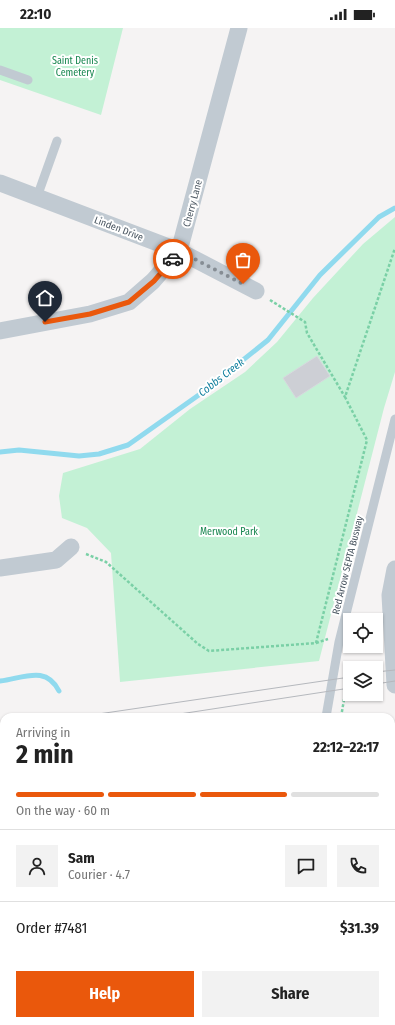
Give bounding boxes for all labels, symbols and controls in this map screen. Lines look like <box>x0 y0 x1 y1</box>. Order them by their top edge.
text: 22:10 <box>20 5 51 23</box>
park label: Saint Denis Cemetery <box>52 55 98 79</box>
street label: Cherry Lane <box>181 178 205 228</box>
street label: Linden Drive <box>93 214 145 244</box>
courier <box>153 239 193 279</box>
pin <box>226 243 260 284</box>
icon: car <box>162 248 184 270</box>
icon: bag <box>232 249 254 271</box>
pin <box>28 281 62 322</box>
icon: home <box>34 287 56 309</box>
water label: Cobbs Creek <box>196 355 247 399</box>
street label: Red Arrow SEPTA Busway <box>330 514 366 616</box>
park label: Merwood Park <box>200 526 258 538</box>
map controls <box>343 613 383 701</box>
button: locate <box>343 613 383 653</box>
button: layers <box>343 661 383 701</box>
text: Arriving in <box>16 725 70 740</box>
text: 22:12–22:17 <box>313 738 379 756</box>
text: 2 min <box>16 739 74 770</box>
text: On the way · 60 m <box>16 803 110 818</box>
button: person <box>16 845 58 887</box>
button: chat <box>285 845 327 887</box>
button: phone <box>337 845 379 887</box>
text: Sam <box>68 849 95 867</box>
text: Courier · 4.7 <box>68 867 130 882</box>
text: Order #7481 <box>16 919 87 937</box>
text: $31.39 <box>340 919 379 937</box>
button: Help <box>16 971 194 1017</box>
button: Share <box>202 971 379 1017</box>

